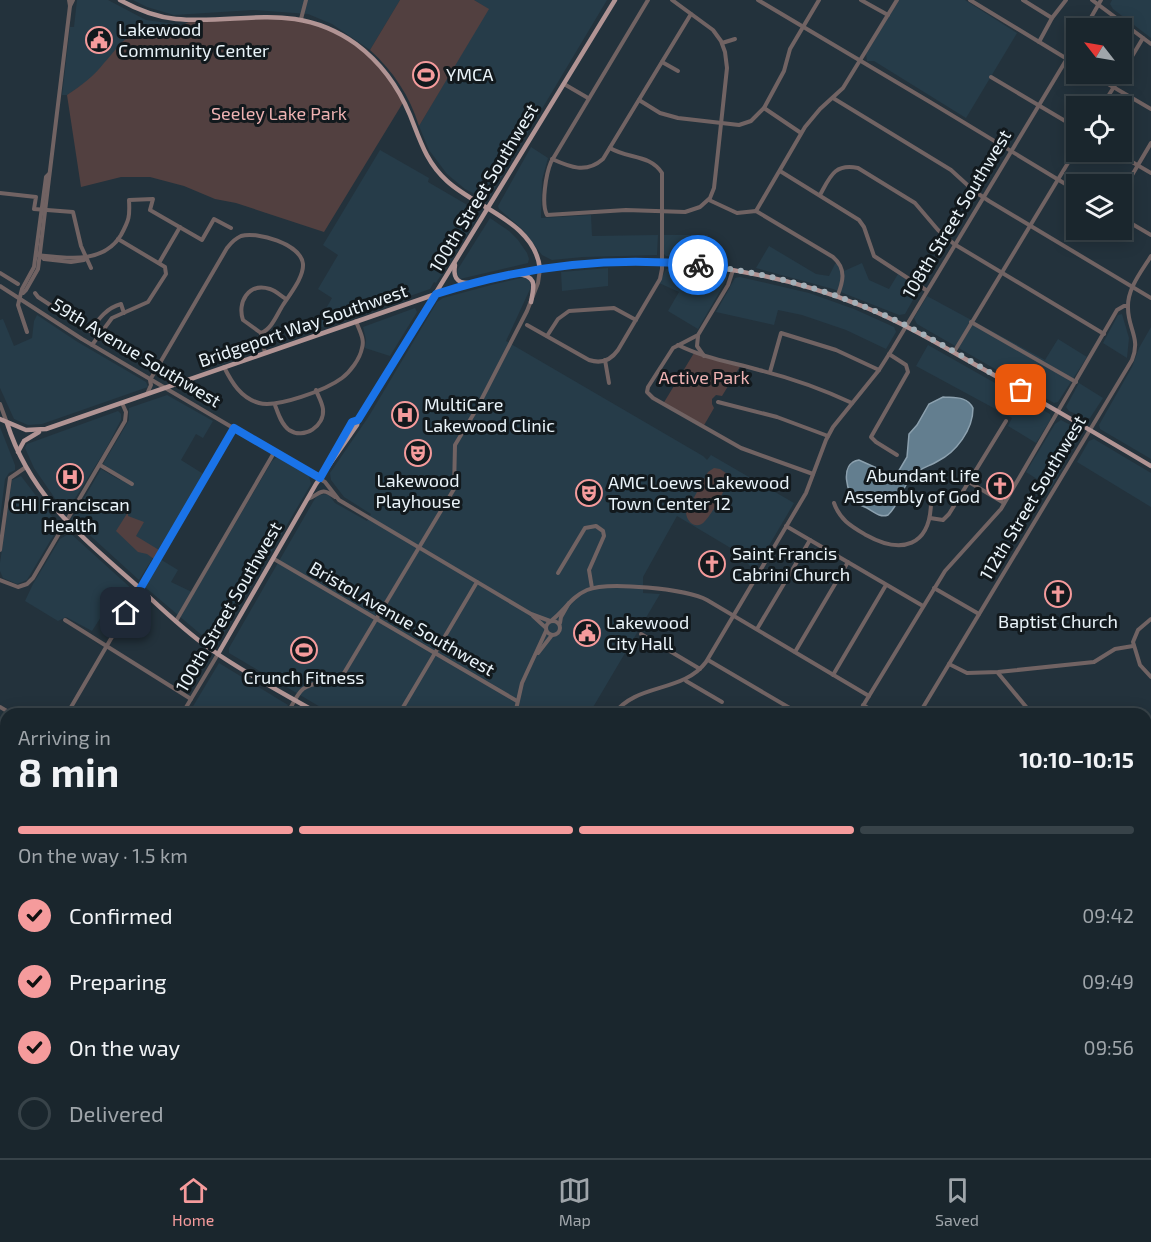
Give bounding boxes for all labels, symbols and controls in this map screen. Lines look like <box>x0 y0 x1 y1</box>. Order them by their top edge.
place label: Lakewood Community Center <box>118 18 269 61</box>
north arrow <box>1066 18 1132 84</box>
map controls <box>1066 18 1132 240</box>
public building icon: Lakewood Community Center <box>84 25 114 55</box>
sports icon: YMCA <box>411 60 441 90</box>
place label: YMCA <box>446 63 494 85</box>
button: locate <box>1066 96 1132 162</box>
street label: 100th Street Southwest <box>424 99 542 276</box>
park label: Seeley Lake Park <box>211 102 347 124</box>
street label: 108th Street Southwest <box>897 125 1015 302</box>
button: layers <box>1066 174 1132 240</box>
courier <box>668 235 728 295</box>
icon: bike <box>682 249 715 282</box>
street label: Bridgeport Way Southwest <box>195 279 410 371</box>
street label: 59th Avenue Southwest <box>48 293 225 411</box>
pin <box>995 364 1046 415</box>
park label: Active Park <box>658 366 750 388</box>
icon: bag <box>1004 373 1037 406</box>
place label: MultiCare Lakewood Clinic <box>424 393 555 436</box>
hospital icon: MultiCare Lakewood Clinic <box>390 400 420 430</box>
street label: 112th Street Southwest <box>974 411 1090 584</box>
theatre icon: Lakewood Playhouse <box>403 438 433 468</box>
hospital icon: CHI Franciscan Health <box>55 462 85 492</box>
place label: Abundant Life Assembly of God <box>844 464 980 507</box>
place label: Lakewood Playhouse <box>375 469 461 512</box>
place label: AMC Loews Lakewood Town Center 12 <box>608 471 790 514</box>
church icon: Abundant Life Assembly of God <box>985 471 1015 501</box>
theatre icon: AMC Loews Lakewood Town Center 12 <box>574 478 604 508</box>
place label: CHI Franciscan Health <box>10 493 130 536</box>
street label: 100th Street Southwest <box>170 517 286 695</box>
place label: Saint Francis Cabrini Church <box>732 542 850 585</box>
church icon: Saint Francis Cabrini Church <box>697 549 727 579</box>
street label: Bristol Avenue Southwest <box>306 556 499 680</box>
church icon: Baptist Church <box>1043 579 1073 609</box>
pin <box>100 587 151 638</box>
icon: home <box>109 596 142 629</box>
place label: Baptist Church <box>998 610 1118 632</box>
place label: Lakewood City Hall <box>606 611 689 654</box>
public building icon: Lakewood City Hall <box>572 618 602 648</box>
sports icon: Crunch Fitness <box>289 635 319 665</box>
place label: Crunch Fitness <box>244 666 364 688</box>
text: Arriving in <box>18 725 111 749</box>
text: 10:10–10:15 <box>1019 746 1134 772</box>
text: 8 min <box>18 748 119 795</box>
text: On the way · 1.5 km <box>18 843 188 867</box>
icon: check <box>18 899 51 932</box>
text: Confirmed <box>69 902 173 928</box>
text: 09:42 <box>1082 903 1134 927</box>
icon: check <box>18 965 51 998</box>
text: Preparing <box>69 968 167 994</box>
text: 09:49 <box>1082 969 1134 993</box>
icon: check <box>18 1031 51 1064</box>
text: On the way <box>69 1034 180 1060</box>
text: 09:56 <box>1084 1035 1134 1059</box>
text: Delivered <box>69 1100 164 1126</box>
tab: Home <box>172 1174 214 1229</box>
tab: Map <box>558 1174 591 1229</box>
tab: Saved <box>935 1174 979 1229</box>

